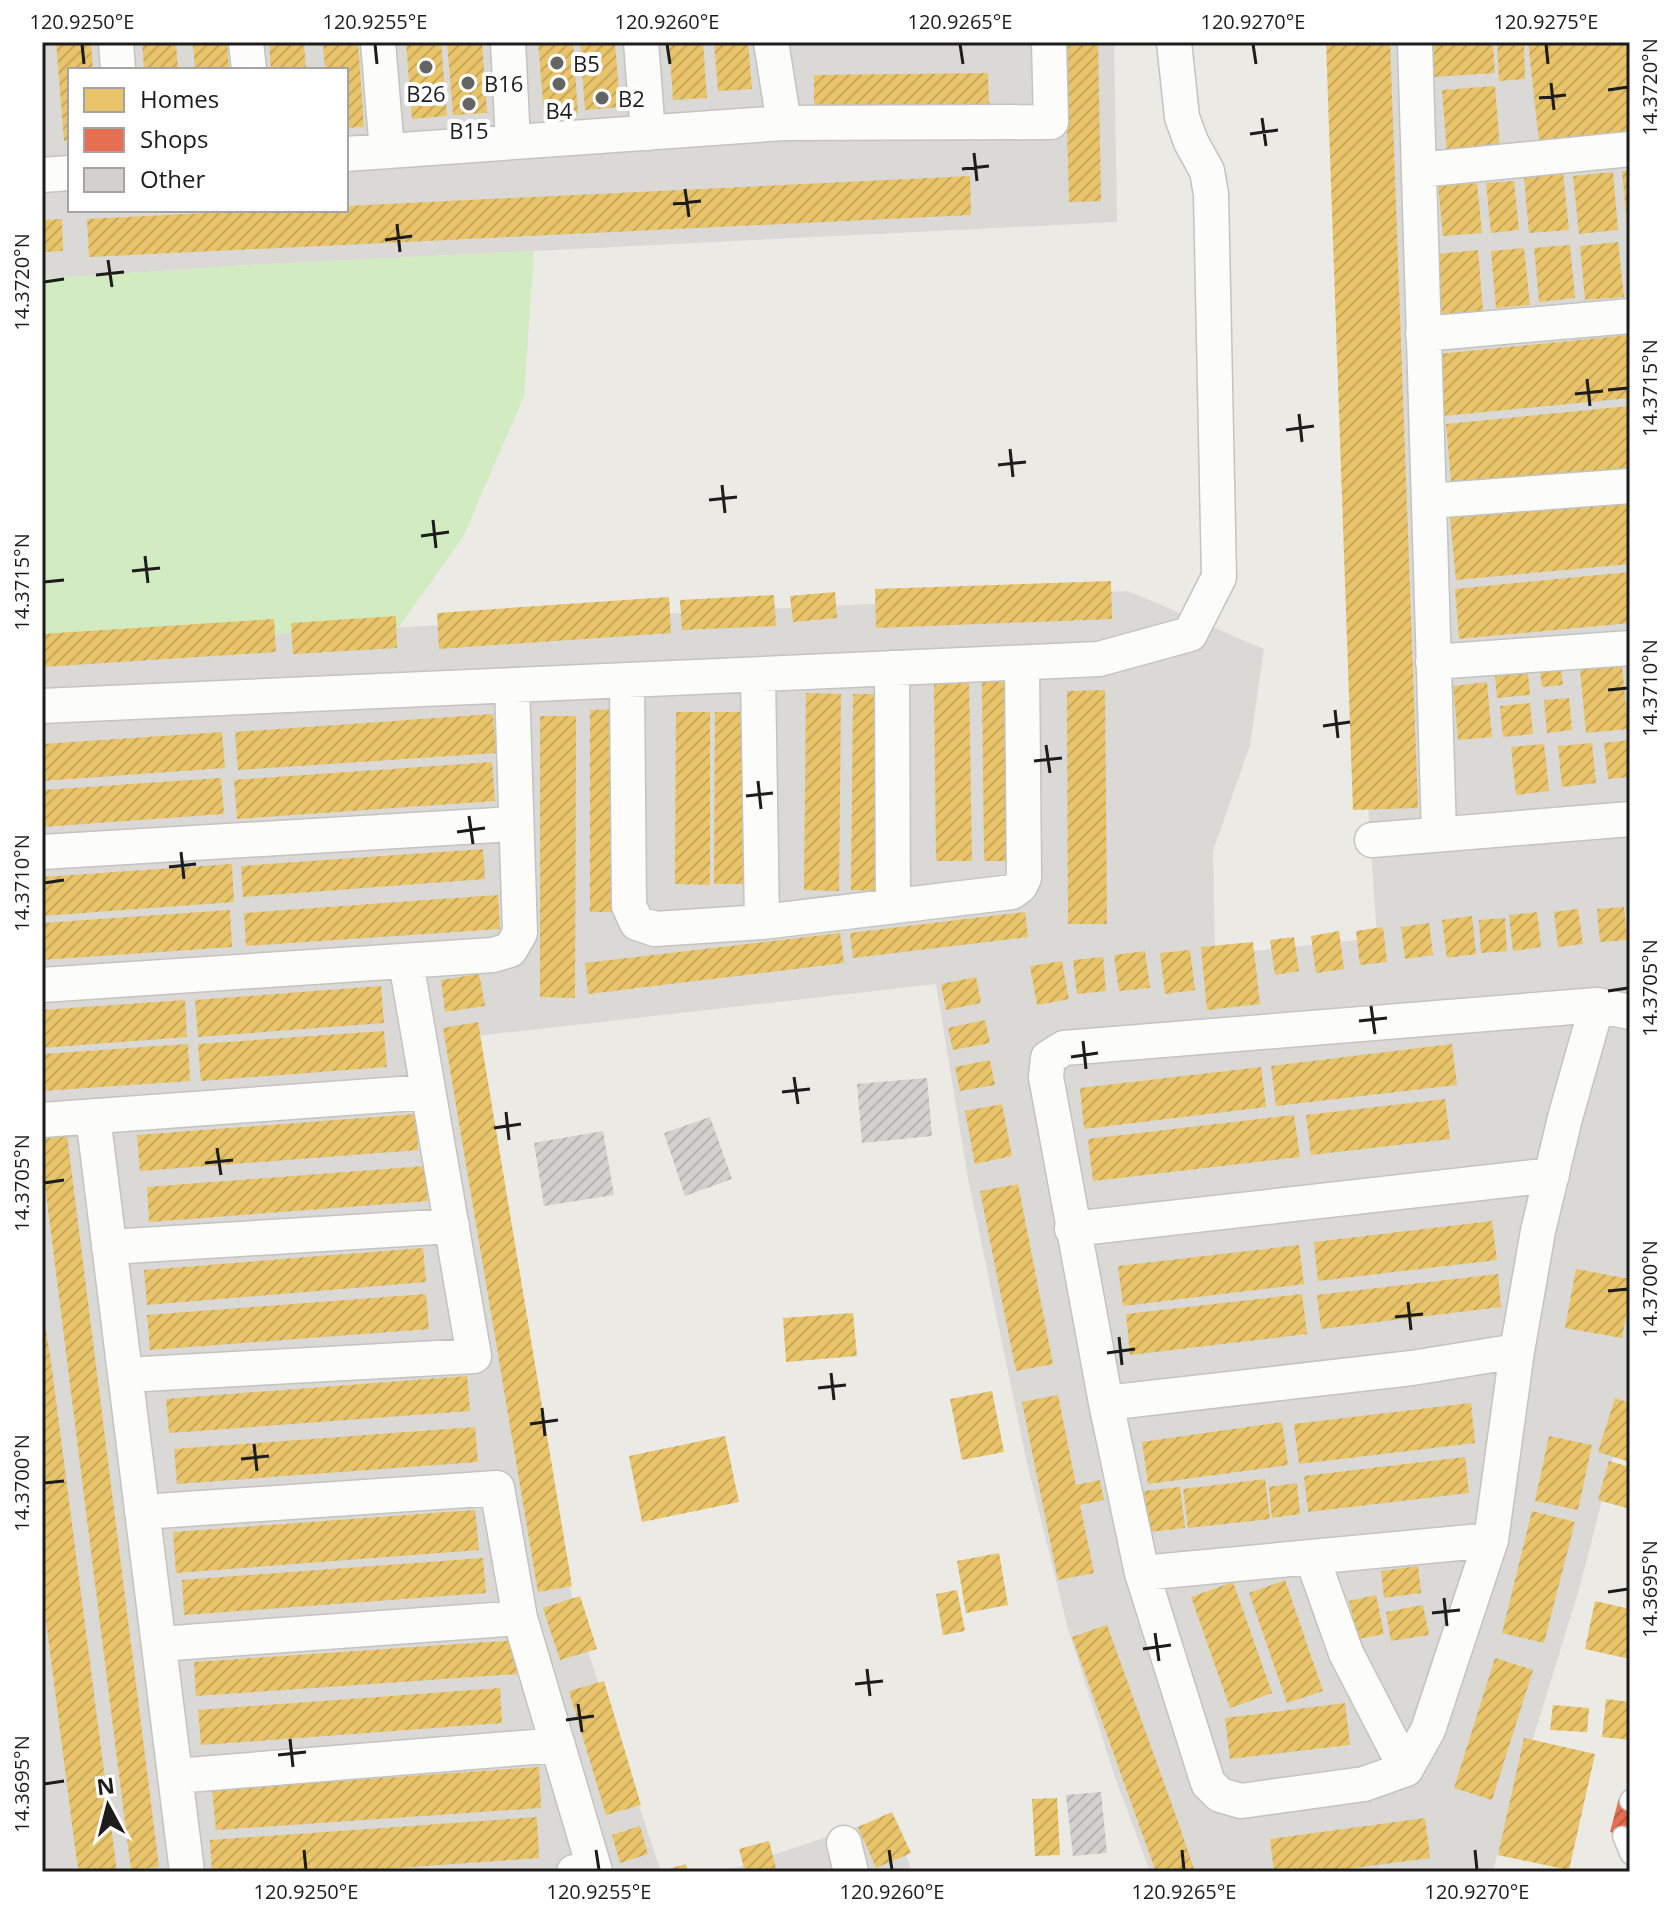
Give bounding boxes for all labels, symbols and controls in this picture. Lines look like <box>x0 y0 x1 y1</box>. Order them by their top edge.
text: 120.9250°E <box>30 8 134 35</box>
text: 120.9255°E <box>323 8 427 35</box>
text: 120.9260°E <box>615 8 719 35</box>
text: 120.9265°E <box>908 8 1012 35</box>
text: 120.9270°E <box>1201 8 1305 35</box>
text: 120.9275°E <box>1494 8 1598 35</box>
text: 14.3720°N <box>1636 38 1663 136</box>
place label: B5 <box>573 48 600 78</box>
marker: B5 <box>548 54 566 72</box>
marker: B26 <box>417 58 435 76</box>
legend <box>68 68 348 212</box>
place label: B16 <box>484 68 523 98</box>
marker: B16 <box>459 74 477 92</box>
marker: B4 <box>550 75 568 93</box>
place label: B26 <box>406 78 446 108</box>
text: Homes <box>140 82 219 115</box>
place label: B2 <box>618 83 645 113</box>
marker: B2 <box>593 89 611 107</box>
marker: B15 <box>460 95 478 113</box>
place label: B4 <box>546 95 573 125</box>
place label: B15 <box>449 115 489 145</box>
text: Shops <box>140 122 208 155</box>
text: Other <box>140 162 205 195</box>
text: 14.3720°N <box>8 233 35 331</box>
text: 14.3715°N <box>1636 339 1663 437</box>
text: 14.3715°N <box>8 533 35 631</box>
text: 14.3710°N <box>1636 639 1663 737</box>
text: 14.3710°N <box>8 834 35 932</box>
text: 14.3705°N <box>1636 939 1663 1037</box>
text: 14.3705°N <box>8 1134 35 1232</box>
text: 14.3700°N <box>1636 1240 1663 1338</box>
text: 14.3700°N <box>8 1434 35 1532</box>
text: 14.3695°N <box>1636 1540 1663 1638</box>
text: 14.3695°N <box>8 1735 35 1833</box>
north arrow <box>68 1766 148 1846</box>
text: N <box>95 1769 116 1801</box>
text: 120.9250°E <box>254 1878 358 1905</box>
text: 120.9255°E <box>547 1878 651 1905</box>
text: 120.9260°E <box>840 1878 944 1905</box>
text: 120.9265°E <box>1132 1878 1236 1905</box>
text: 120.9270°E <box>1425 1878 1529 1905</box>

